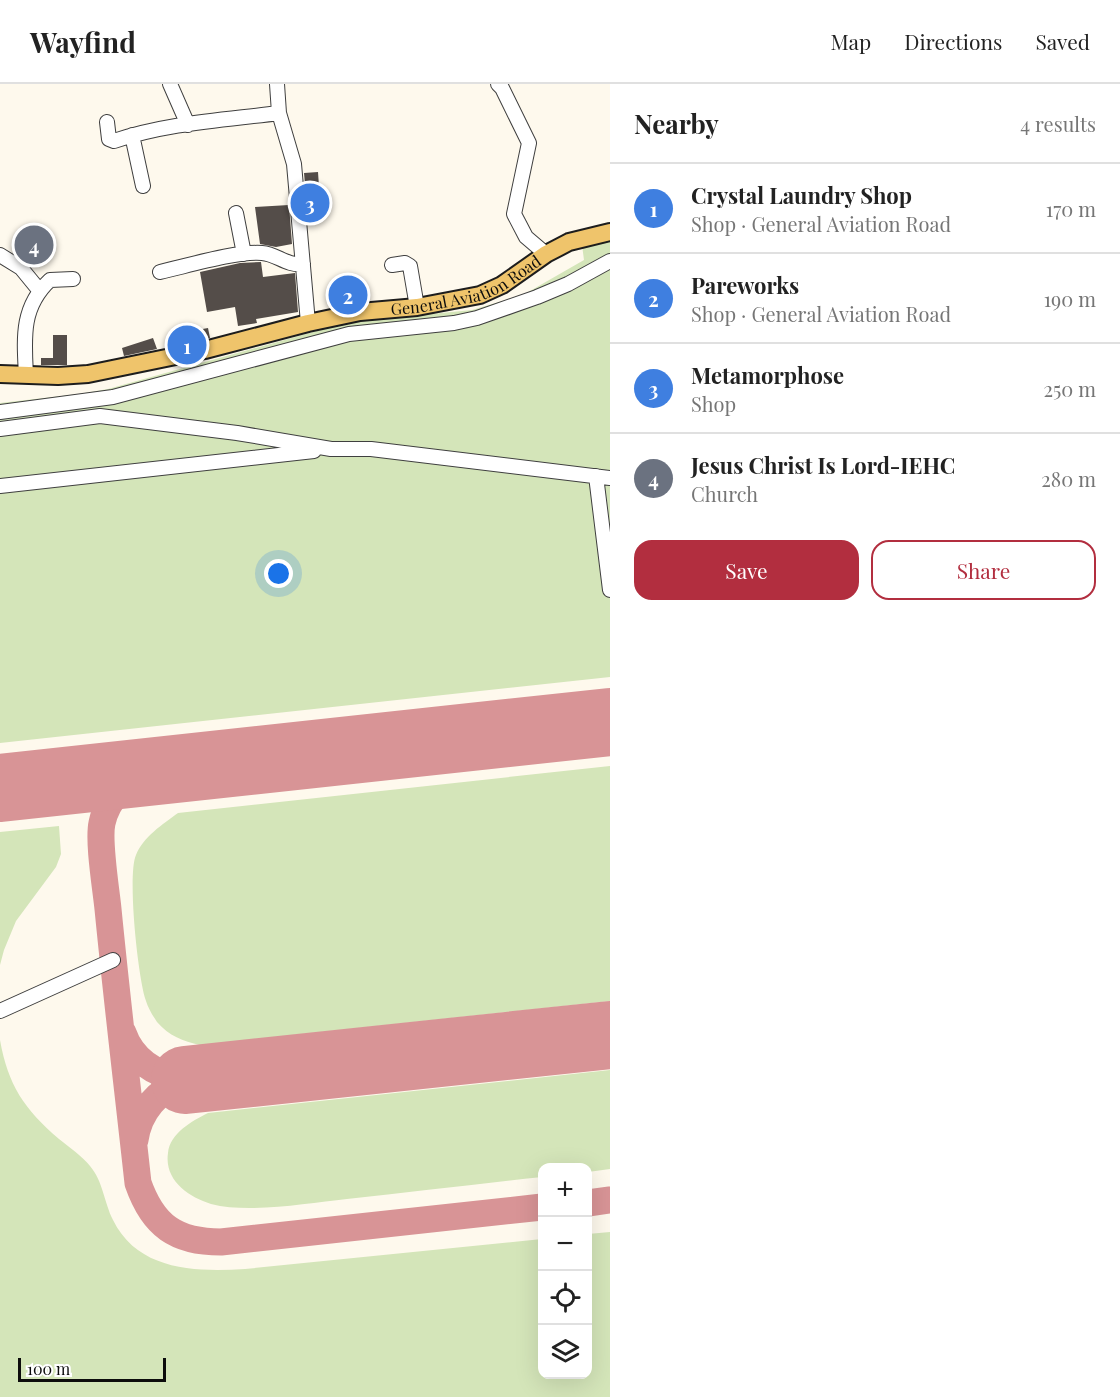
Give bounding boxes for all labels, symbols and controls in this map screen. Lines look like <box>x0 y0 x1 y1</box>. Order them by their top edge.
text: Wayfind <box>30 23 136 60</box>
text: Map <box>830 27 871 55</box>
text: Directions <box>904 27 1002 55</box>
text: Saved <box>1035 27 1090 55</box>
text: Nearby <box>634 106 719 141</box>
text: 4 results <box>1020 110 1096 137</box>
pin: 3 <box>290 180 330 226</box>
text: Crystal Laundry Shop <box>691 180 912 210</box>
text: 1 <box>650 195 657 222</box>
text: 170 m <box>1046 195 1096 222</box>
text: Shop · General Aviation Road <box>691 210 951 237</box>
pin: 4 <box>15 222 54 268</box>
street label: General Aviation Road <box>390 250 545 319</box>
text: Pareworks <box>691 270 799 300</box>
pin: 2 <box>328 272 368 318</box>
text: 2 <box>648 285 659 312</box>
text: 190 m <box>1044 285 1096 312</box>
text: Shop · General Aviation Road <box>691 300 951 327</box>
pin: 1 <box>168 322 207 368</box>
text: Metamorphose <box>691 360 844 390</box>
text: 3 <box>649 375 658 402</box>
text: 250 m <box>1043 375 1096 402</box>
text: Shop <box>691 390 736 417</box>
text: Jesus Christ Is Lord-IEHC <box>691 450 955 480</box>
text: 4 <box>648 465 659 492</box>
text: 280 m <box>1041 465 1096 492</box>
text: Church <box>691 480 758 507</box>
button: Save <box>634 540 859 600</box>
button: Share <box>871 540 1096 600</box>
your location <box>264 559 293 588</box>
map controls <box>538 1163 592 1379</box>
button: + <box>538 1163 592 1217</box>
button: − <box>538 1217 592 1271</box>
button: locate <box>538 1271 592 1325</box>
button: layers <box>538 1325 592 1379</box>
scale bar <box>18 1355 166 1382</box>
text: 100 m <box>27 1358 70 1379</box>

